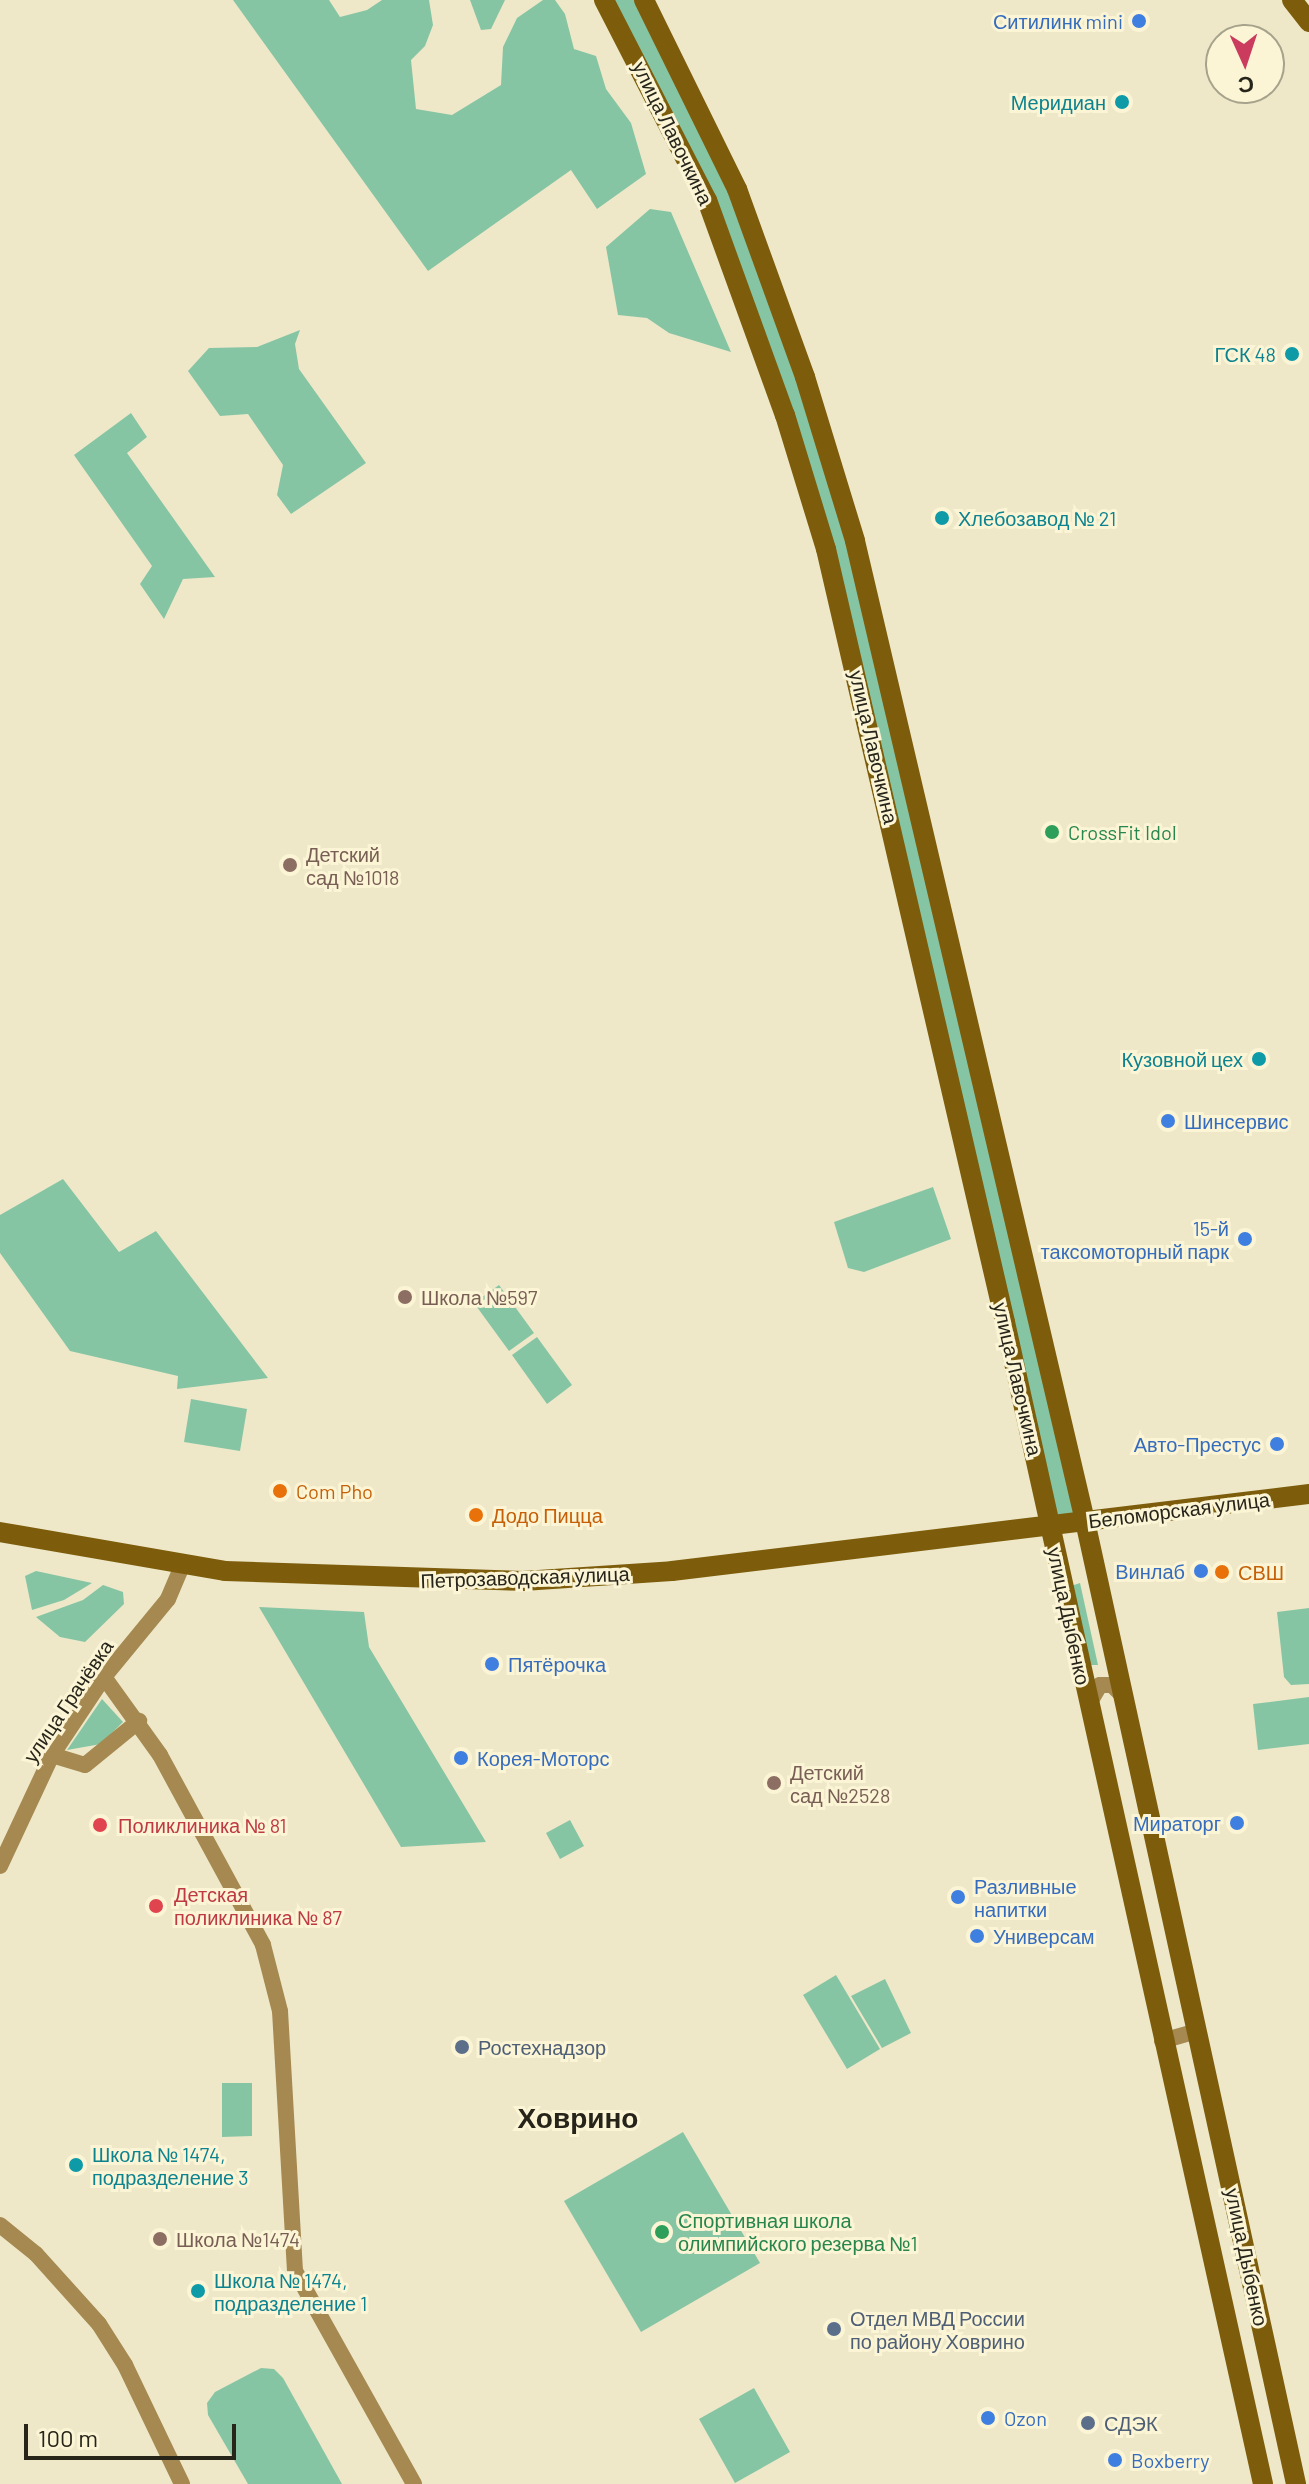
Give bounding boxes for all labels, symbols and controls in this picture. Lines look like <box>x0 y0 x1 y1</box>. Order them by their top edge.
place label: Ситилинк mini <box>993 9 1123 33</box>
marker: Ситилинк mini <box>1130 12 1148 30</box>
north arrow <box>1205 24 1285 104</box>
street label: улица Лавочкина <box>628 57 718 209</box>
text: С <box>1238 73 1255 99</box>
place label: Меридиан <box>1011 90 1106 114</box>
marker: Меридиан <box>1113 93 1131 111</box>
place label: ГСК 48 <box>1215 342 1276 366</box>
marker: ГСК 48 <box>1283 345 1301 363</box>
place label: Хлебозавод № 21 <box>958 506 1116 530</box>
marker: Хлебозавод № 21 <box>933 509 951 527</box>
street label: улица Лавочкина <box>845 668 903 826</box>
place label: CrossFit Idol <box>1068 820 1176 844</box>
marker: CrossFit Idol <box>1043 823 1061 841</box>
place label: Детский сад №1018 <box>306 842 399 889</box>
marker: Детский сад №1018 <box>281 856 299 874</box>
place label: Кузовной цех <box>1121 1047 1243 1071</box>
marker: Кузовной цех <box>1250 1050 1268 1068</box>
place label: Шинсервис <box>1184 1109 1289 1133</box>
marker: Шинсервис <box>1159 1112 1177 1130</box>
place label: 15-й таксомоторный парк <box>1041 1216 1229 1263</box>
marker: 15-й таксомоторный парк <box>1236 1230 1254 1248</box>
place label: Школа №597 <box>421 1285 537 1309</box>
marker: Школа №597 <box>396 1288 414 1306</box>
street label: улица Лавочкина <box>989 1300 1047 1458</box>
place label: Авто-Престус <box>1134 1432 1261 1456</box>
marker: Авто-Престус <box>1268 1435 1286 1453</box>
place label: Com Pho <box>296 1479 373 1503</box>
marker: Com Pho <box>271 1482 289 1500</box>
street label: Беломорская улица <box>1087 1487 1271 1533</box>
place label: Додо Пицца <box>492 1503 603 1527</box>
marker: Додо Пицца <box>467 1506 485 1524</box>
street label: улица Дыбенко <box>1043 1545 1095 1687</box>
place label: Винлаб <box>1115 1559 1185 1583</box>
place label: СВШ <box>1238 1560 1284 1584</box>
street label: Петрозаводская улица <box>420 1561 630 1593</box>
marker: Винлаб <box>1192 1562 1210 1580</box>
marker: СВШ <box>1213 1563 1231 1581</box>
street label: улица Грачёвка <box>18 1635 118 1767</box>
place label: Пятёрочка <box>508 1652 606 1676</box>
marker: Пятёрочка <box>483 1655 501 1673</box>
place label: Корея-Моторс <box>477 1746 609 1770</box>
marker: Корея-Моторс <box>452 1749 470 1767</box>
place label: Детский сад №2528 <box>790 1760 890 1807</box>
marker: Детский сад №2528 <box>765 1774 783 1792</box>
place label: Мираторг <box>1133 1811 1221 1835</box>
place label: Поликлиника № 81 <box>118 1813 287 1837</box>
marker: Поликлиника № 81 <box>89 1814 111 1836</box>
marker: Мираторг <box>1228 1814 1246 1832</box>
place label: Разливные напитки <box>974 1874 1077 1921</box>
place label: Детская поликлиника № 87 <box>174 1882 342 1929</box>
marker: Разливные напитки <box>949 1888 967 1906</box>
marker: Детская поликлиника № 87 <box>145 1895 167 1917</box>
place label: Универсам <box>993 1924 1095 1948</box>
marker: Универсам <box>968 1927 986 1945</box>
place label: Ростехнадзор <box>478 2035 606 2059</box>
marker: Ростехнадзор <box>453 2038 471 2056</box>
district label: Ховрино <box>518 2100 638 2134</box>
place label: Школа № 1474, подразделение 3 <box>92 2142 248 2189</box>
marker: Школа № 1474, подразделение 3 <box>67 2156 85 2174</box>
street label: улица Дыбенко <box>1221 2186 1273 2328</box>
place label: Спортивная школа олимпийского резерва №1 <box>678 2208 918 2255</box>
marker: Спортивная школа олимпийского резерва №1 <box>653 2223 671 2241</box>
place label: Школа №1474 <box>176 2227 300 2251</box>
marker: Школа №1474 <box>151 2230 169 2248</box>
place label: Школа № 1474, подразделение 1 <box>214 2268 367 2315</box>
marker: Школа № 1474, подразделение 1 <box>189 2282 207 2300</box>
place label: Отдел МВД России по району Ховрино <box>850 2306 1025 2353</box>
marker: Отдел МВД России по району Ховрино <box>825 2320 843 2338</box>
place label: Ozon <box>1004 2406 1047 2430</box>
scale bar <box>28 2408 240 2458</box>
marker: Ozon <box>979 2409 997 2427</box>
place label: СДЭК <box>1104 2411 1158 2435</box>
marker: СДЭК <box>1079 2414 1097 2432</box>
text: 100 m <box>38 2423 98 2452</box>
place label: Boxberry <box>1131 2448 1210 2472</box>
marker: Boxberry <box>1106 2451 1124 2469</box>

